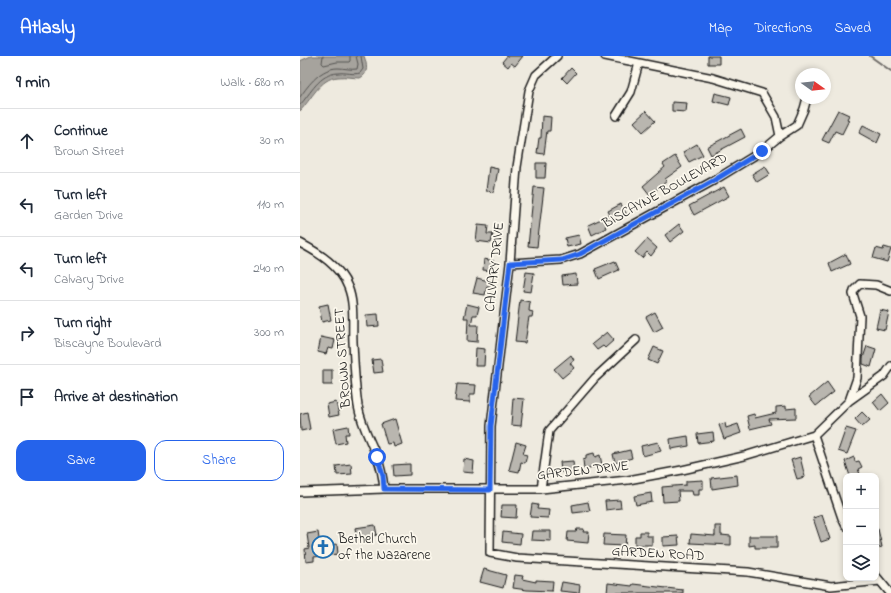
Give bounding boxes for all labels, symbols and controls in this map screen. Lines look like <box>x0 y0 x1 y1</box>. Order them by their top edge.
text: Atlasly <box>20 15 75 42</box>
text: Map <box>709 18 732 39</box>
text: Directions <box>754 18 812 39</box>
text: Saved <box>834 18 871 39</box>
north arrow <box>795 68 831 104</box>
text: 9 min <box>16 70 50 95</box>
text: Walk · 680 m <box>220 73 284 92</box>
text: Continue <box>54 120 108 142</box>
icon: ahead <box>16 130 38 152</box>
text: 30 m <box>260 131 284 150</box>
text: Brown Street <box>54 142 125 161</box>
route end <box>753 142 771 160</box>
street label: BISCAYNE BOULEVARD <box>598 148 731 235</box>
text: Turn left <box>54 184 107 206</box>
icon: left <box>16 194 38 216</box>
text: 110 m <box>257 195 284 214</box>
text: Garden Drive <box>54 206 123 225</box>
street label: CALVARY DRIVE <box>480 221 510 313</box>
text: Turn left <box>54 248 107 270</box>
icon: left <box>16 258 38 280</box>
text: 240 m <box>253 259 284 278</box>
text: Calvary Drive <box>54 270 124 289</box>
street label: BROWN STREET <box>329 307 357 410</box>
text: Turn right <box>54 312 112 334</box>
icon: right <box>16 322 38 344</box>
text: 300 m <box>254 323 284 342</box>
text: Biscayne Boulevard <box>54 334 162 353</box>
icon: arrive <box>16 386 38 408</box>
text: Arrive at destination <box>54 386 178 408</box>
button: Save <box>16 440 146 481</box>
button: Share <box>154 440 284 481</box>
route start <box>368 448 386 466</box>
street label: GARDEN DRIVE <box>536 456 630 486</box>
map controls <box>843 473 879 581</box>
button: + <box>843 473 879 509</box>
button: − <box>843 509 879 545</box>
place label: Bethel Church of the Nazarene <box>337 529 431 566</box>
church icon: Bethel Church of the Nazarene <box>310 534 336 560</box>
street label: GARDEN ROAD <box>611 541 705 567</box>
button: layers <box>843 545 879 581</box>

